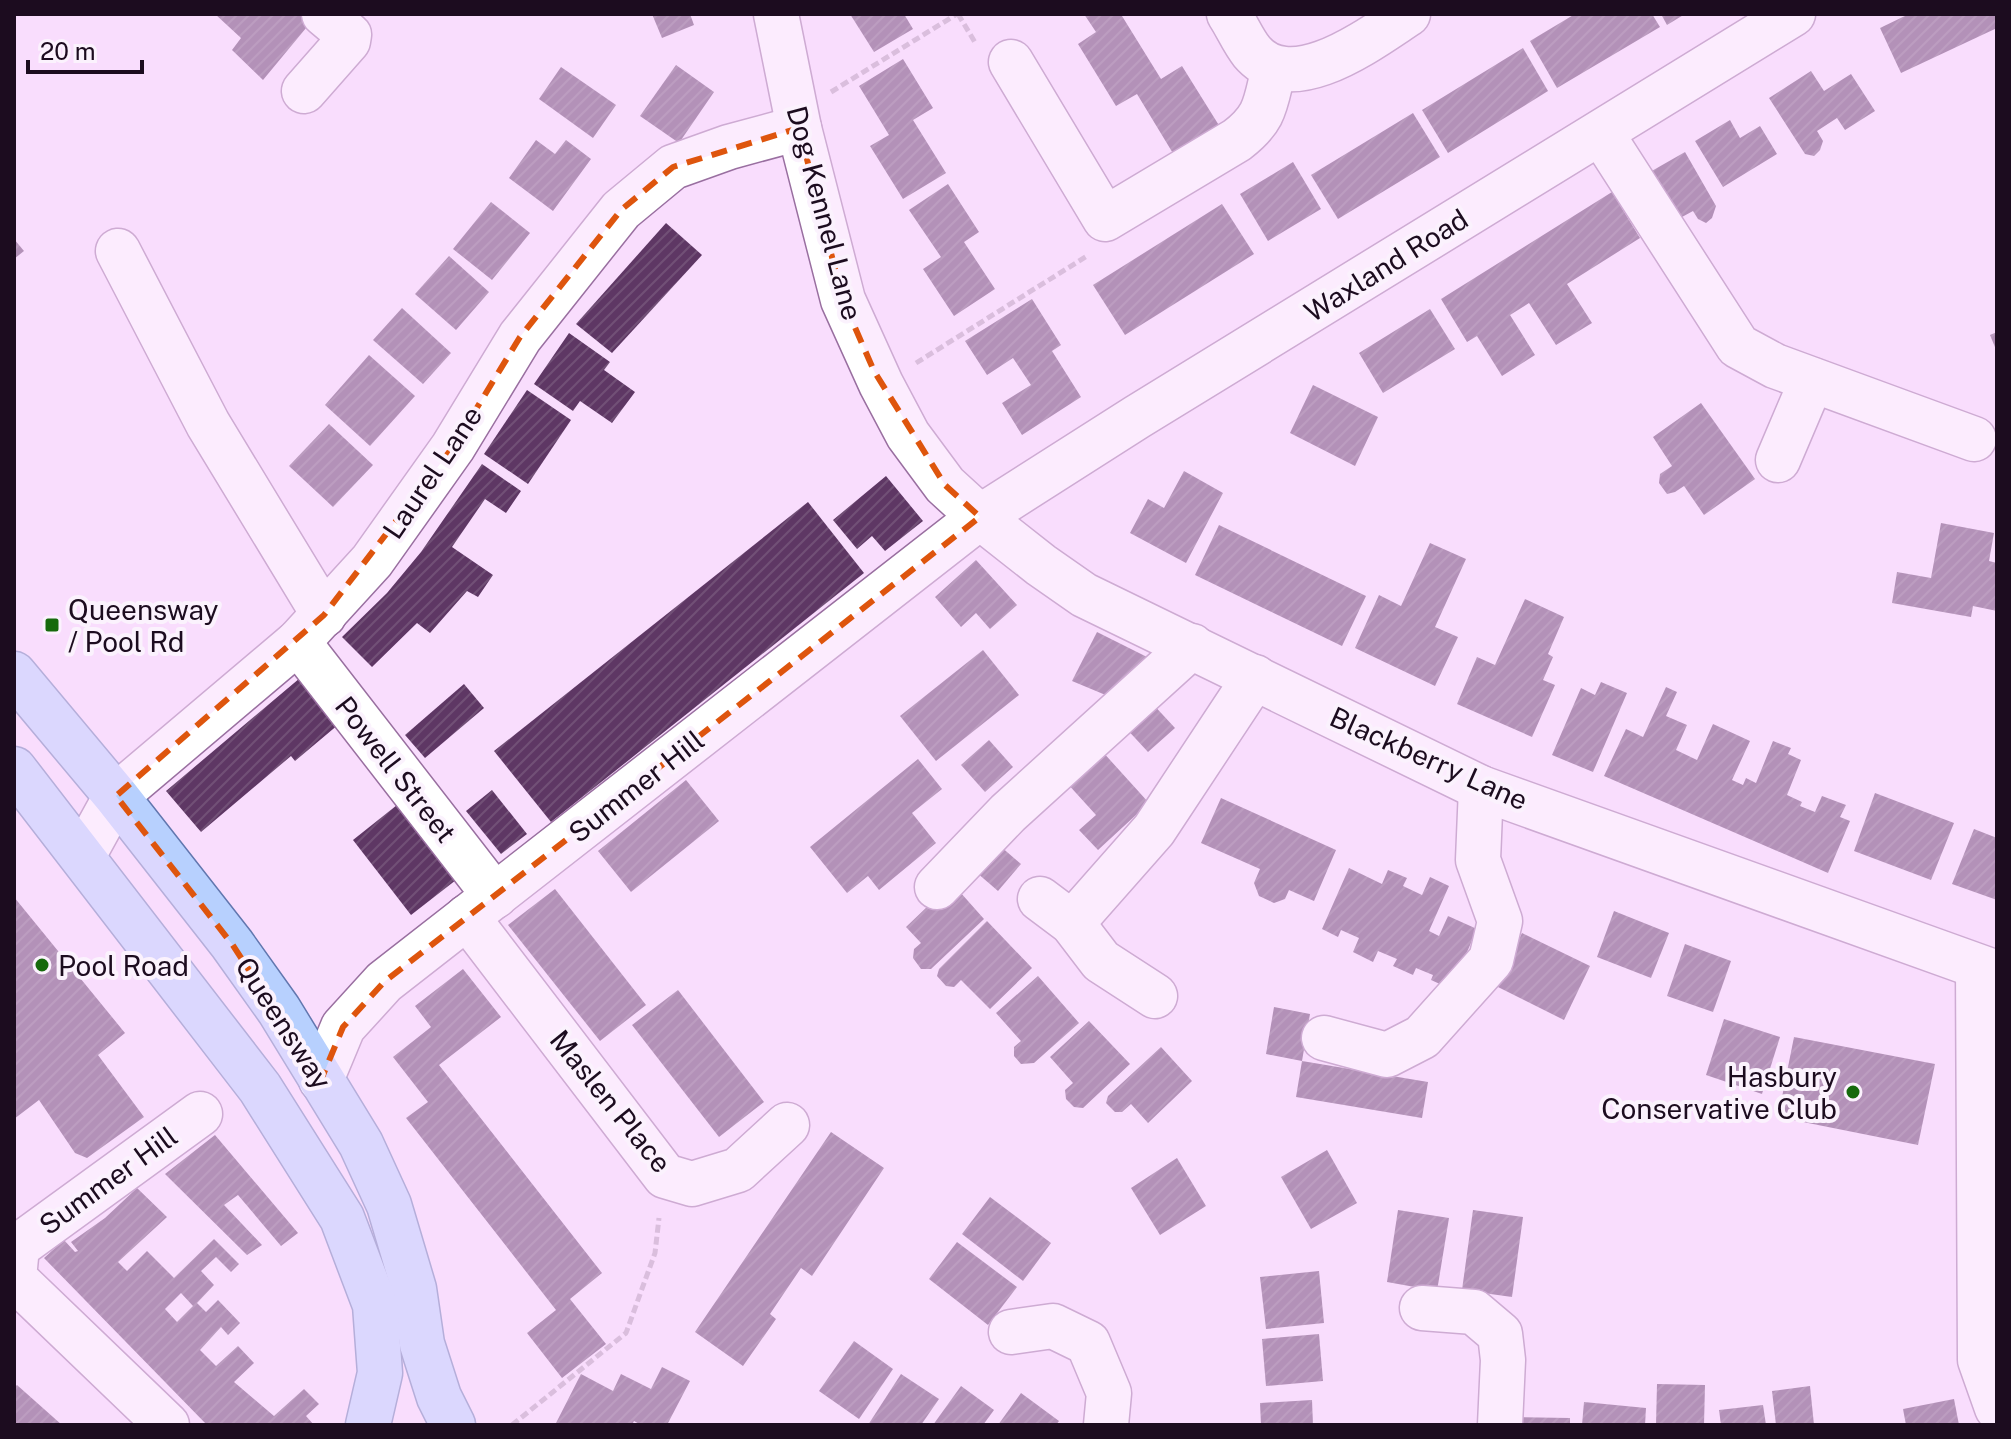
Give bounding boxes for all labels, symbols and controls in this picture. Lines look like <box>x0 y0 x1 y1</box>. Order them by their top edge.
scale bar <box>28 24 142 74</box>
text: 20 m <box>40 37 96 65</box>
street label: Dog Kennel Lane <box>781 102 869 324</box>
street label: Waxland Road <box>1298 202 1474 328</box>
street label: Laurel Lane <box>376 399 488 545</box>
place label: Queensway / Pool Rd <box>68 593 219 658</box>
marker: Queensway / Pool Rd <box>43 616 61 634</box>
street label: Powell Street <box>329 690 463 848</box>
street label: Blackberry Lane <box>1325 700 1533 816</box>
street label: Summer Hill <box>562 723 710 849</box>
place label: Pool Road <box>58 949 189 982</box>
street label: Queensway <box>229 951 339 1095</box>
marker: Pool Road <box>33 956 51 974</box>
street label: Maslen Place <box>544 1023 678 1179</box>
place label: Hasbury Conservative Club <box>1601 1060 1837 1125</box>
marker: Hasbury Conservative Club <box>1844 1083 1862 1101</box>
street label: Summer Hill <box>33 1119 183 1241</box>

